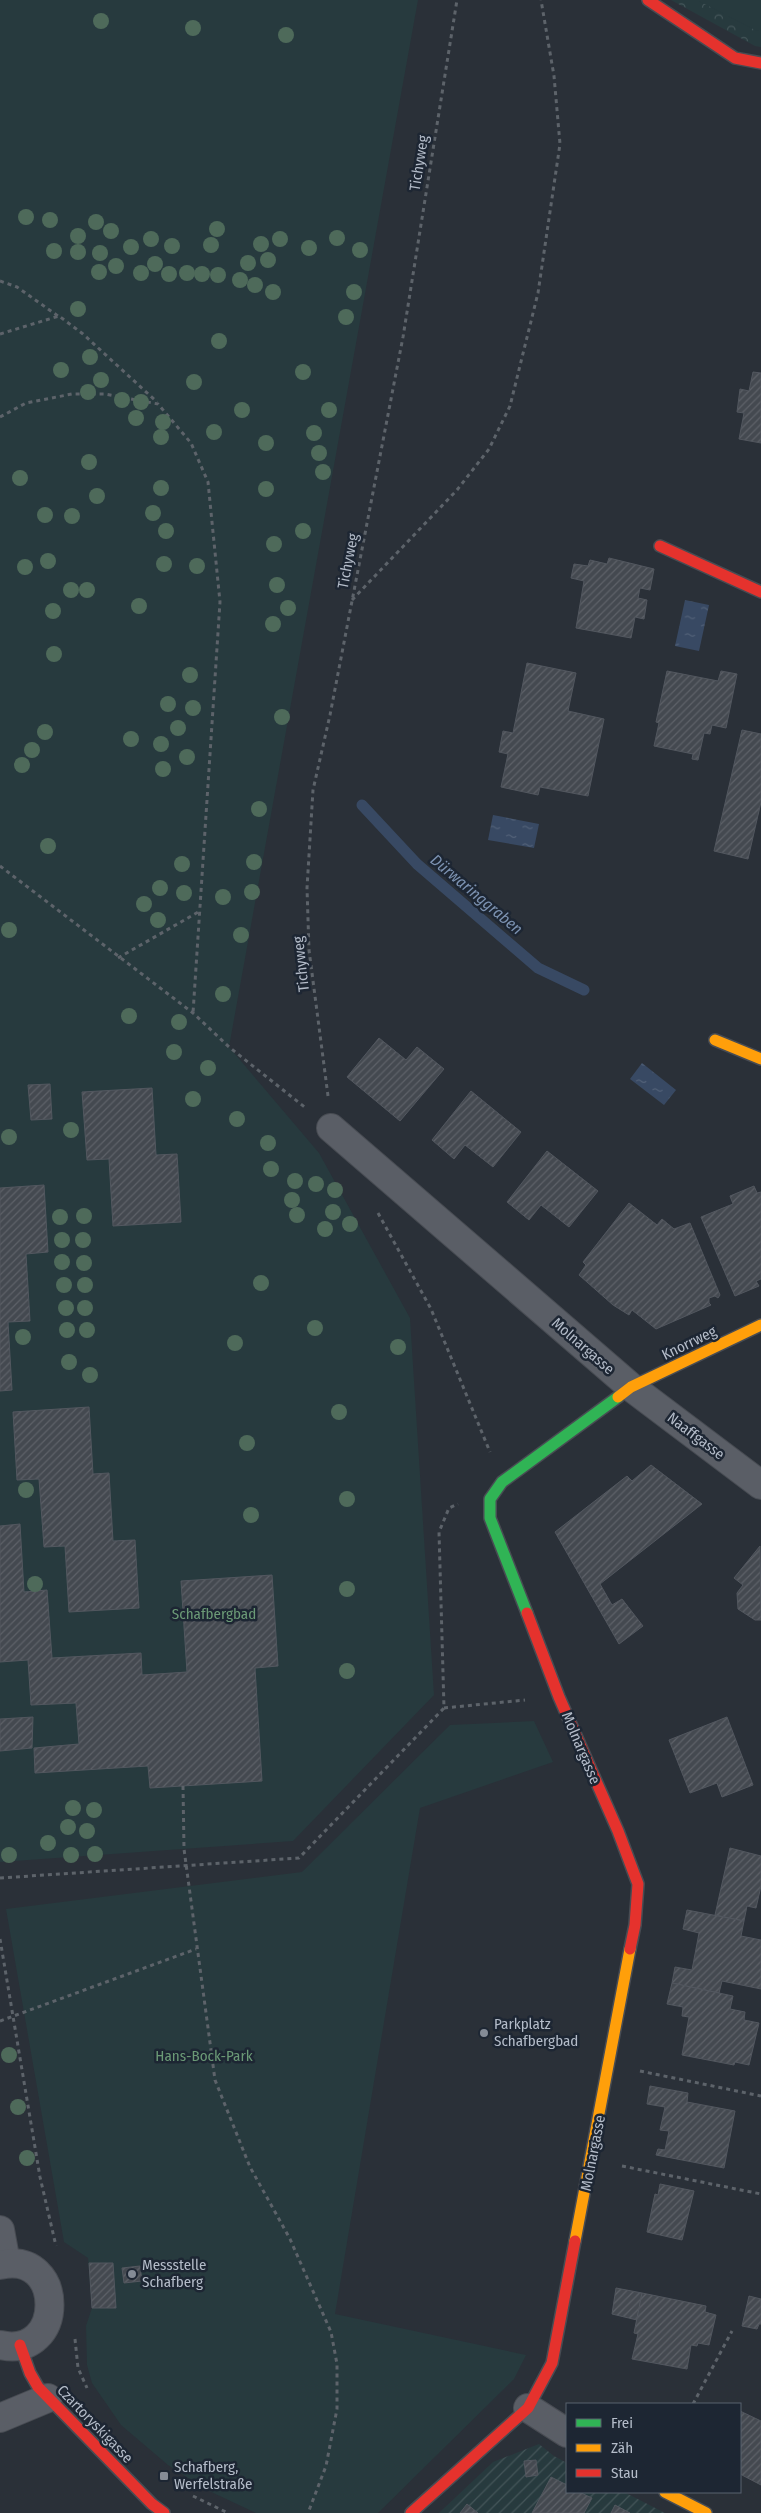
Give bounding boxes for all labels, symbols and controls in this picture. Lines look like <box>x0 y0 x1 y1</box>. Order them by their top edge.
street label: Tichyweg <box>406 134 432 192</box>
street label: Tichyweg <box>334 532 362 590</box>
water label: Dürwaringgraben <box>427 850 527 938</box>
street label: Tichyweg <box>289 935 313 993</box>
street label: Molnargasse <box>548 1314 618 1378</box>
street label: Knorrweg <box>659 1322 719 1364</box>
street label: Naaffgasse <box>664 1409 728 1463</box>
park label: Schafbergbad <box>172 1605 256 1623</box>
street label: Molnargasse <box>558 1709 604 1787</box>
place label: Parkplatz Schafbergbad <box>494 2015 578 2050</box>
marker: Parkplatz Schafbergbad <box>478 2027 490 2039</box>
park label: Hans-Bock-Park <box>155 2047 253 2065</box>
street label: Molnargasse <box>577 2114 609 2192</box>
place label: Messstelle Schafberg <box>142 2256 206 2291</box>
marker: Messstelle Schafberg <box>126 2268 138 2280</box>
street label: Czartoryskigasse <box>53 2381 137 2467</box>
legend <box>566 2403 741 2493</box>
text: Frei <box>611 2414 633 2432</box>
text: Zäh <box>611 2439 633 2457</box>
place label: Schafberg, Werfelstraße <box>174 2458 252 2493</box>
text: Stau <box>611 2464 638 2482</box>
marker: Schafberg, Werfelstraße <box>158 2470 170 2482</box>

